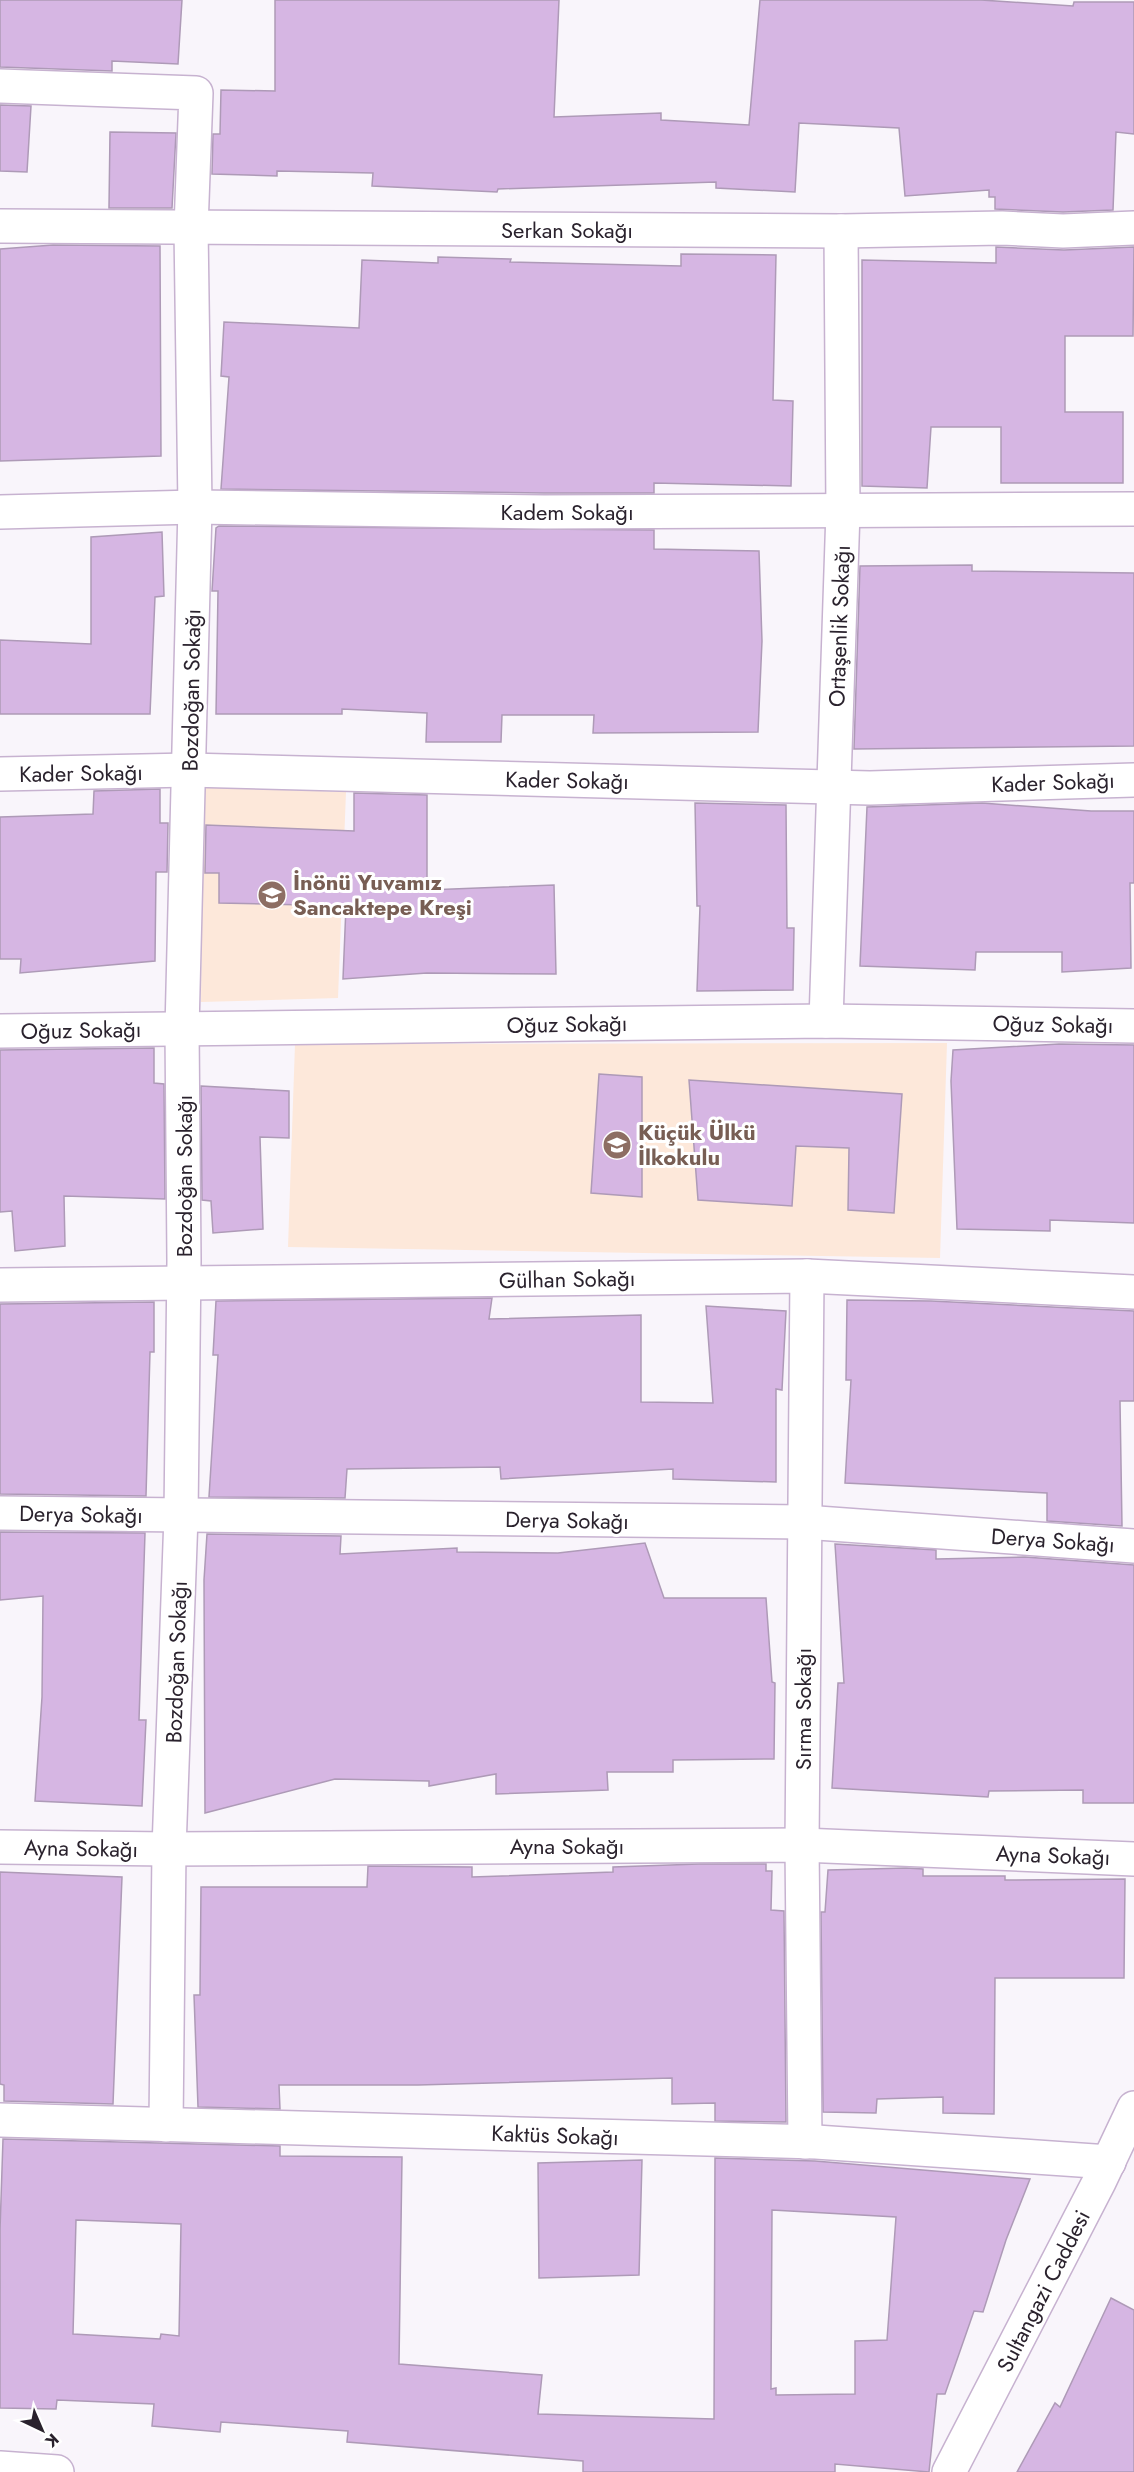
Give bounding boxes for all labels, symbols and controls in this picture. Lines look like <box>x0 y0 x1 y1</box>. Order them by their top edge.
street label: Serkan Sokağı <box>501 214 633 246</box>
street label: Kadem Sokağı <box>500 496 634 528</box>
street label: Ortaşenlik Sokağı <box>820 544 858 708</box>
street label: Bozdoğan Sokağı <box>174 608 208 772</box>
street label: Kader Sokağı <box>19 756 143 790</box>
street label: Kader Sokağı <box>505 763 629 797</box>
street label: Kader Sokağı <box>991 764 1115 800</box>
place label: İnönü Yuvamız Sancaktepe Kreşi <box>293 866 472 923</box>
school or university icon: İnönü Yuvamız Sancaktepe Kreşi <box>256 879 288 911</box>
street label: Oğuz Sokağı <box>506 1007 628 1041</box>
street label: Oğuz Sokağı <box>992 1007 1114 1041</box>
street label: Oğuz Sokağı <box>20 1013 142 1047</box>
street label: Bozdoğan Sokağı <box>168 1095 200 1257</box>
place label: Küçük Ülkü İlkokulu <box>638 1116 756 1173</box>
school or university icon: Küçük Ülkü İlkokulu <box>601 1129 633 1161</box>
street label: Gülhan Sokağı <box>498 1262 636 1296</box>
street label: Derya Sokağı <box>19 1497 143 1531</box>
street label: Derya Sokağı <box>505 1503 629 1537</box>
street label: Derya Sokağı <box>990 1520 1116 1560</box>
street label: Bozdoğan Sokağı <box>157 1580 195 1744</box>
street label: Sırma Sokağı <box>787 1648 819 1770</box>
street label: Ayna Sokağı <box>510 1830 624 1862</box>
street label: Ayna Sokağı <box>24 1831 138 1865</box>
street label: Ayna Sokağı <box>995 1837 1111 1873</box>
street label: Kaktüs Sokağı <box>491 2117 619 2153</box>
street label: Sultangazi Caddesi <box>988 2204 1098 2378</box>
north arrow <box>12 2400 72 2460</box>
text: K <box>39 2428 64 2453</box>

